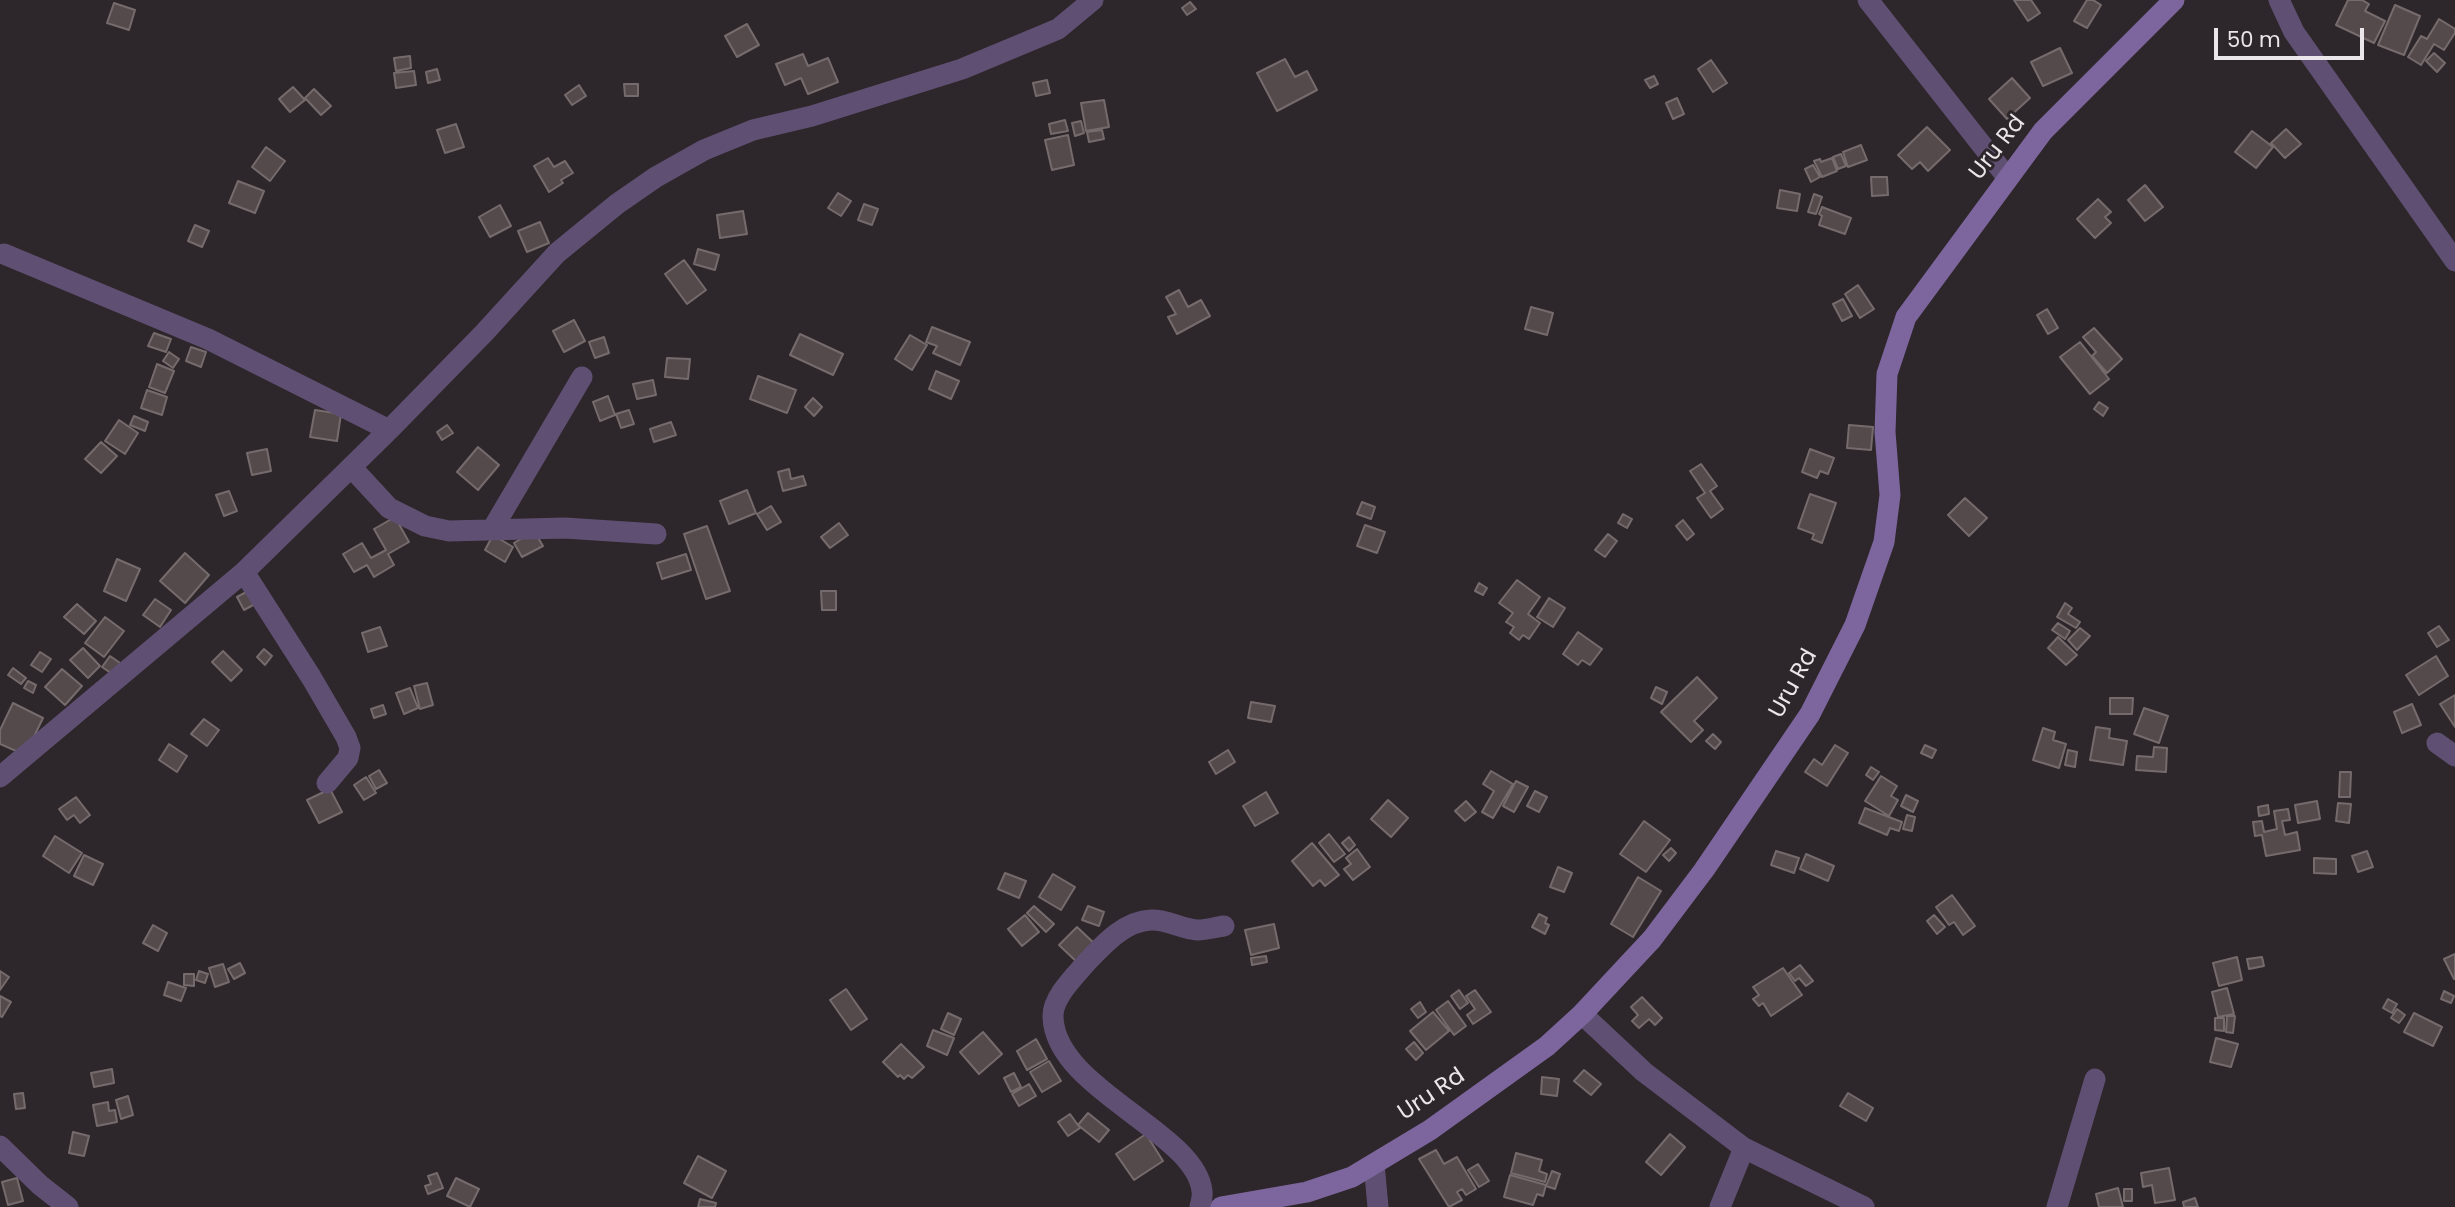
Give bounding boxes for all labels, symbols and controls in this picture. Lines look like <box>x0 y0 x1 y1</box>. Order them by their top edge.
scale bar <box>2217 14 2368 58</box>
text: 50 m <box>2227 25 2281 54</box>
street label: Uru Rd <box>1964 110 2032 186</box>
street label: Uru Rd <box>1764 645 1824 723</box>
street label: Uru Rd <box>1393 1063 1471 1127</box>

